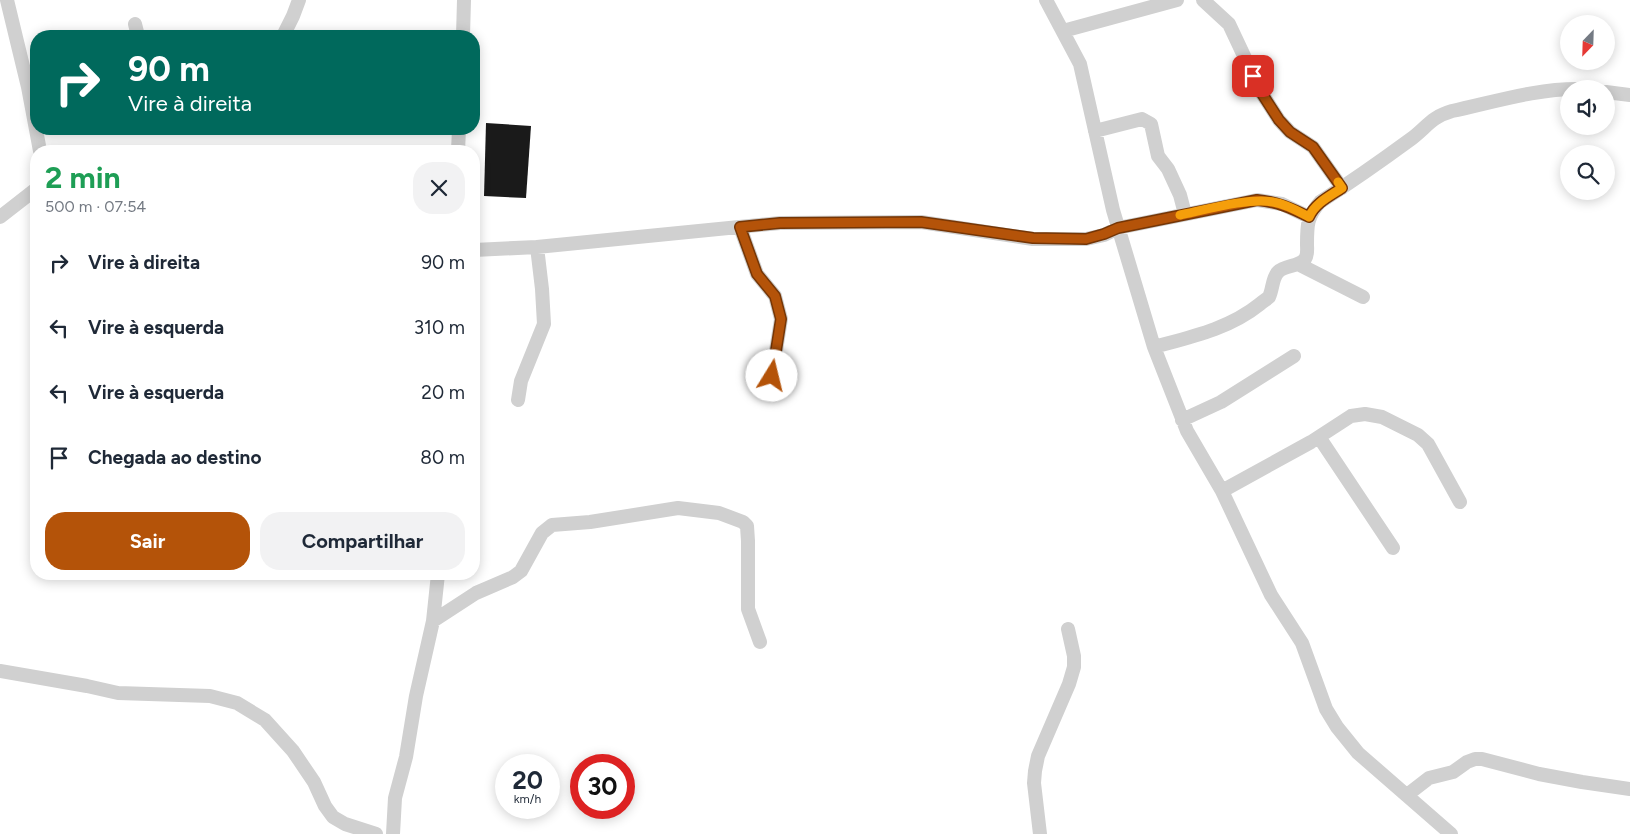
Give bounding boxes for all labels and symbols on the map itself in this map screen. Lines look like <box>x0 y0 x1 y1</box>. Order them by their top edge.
north arrow <box>1560 15 1615 70</box>
pin <box>1232 55 1274 97</box>
position arrow <box>745 349 797 401</box>
speed limit sign: 30 <box>570 754 635 819</box>

